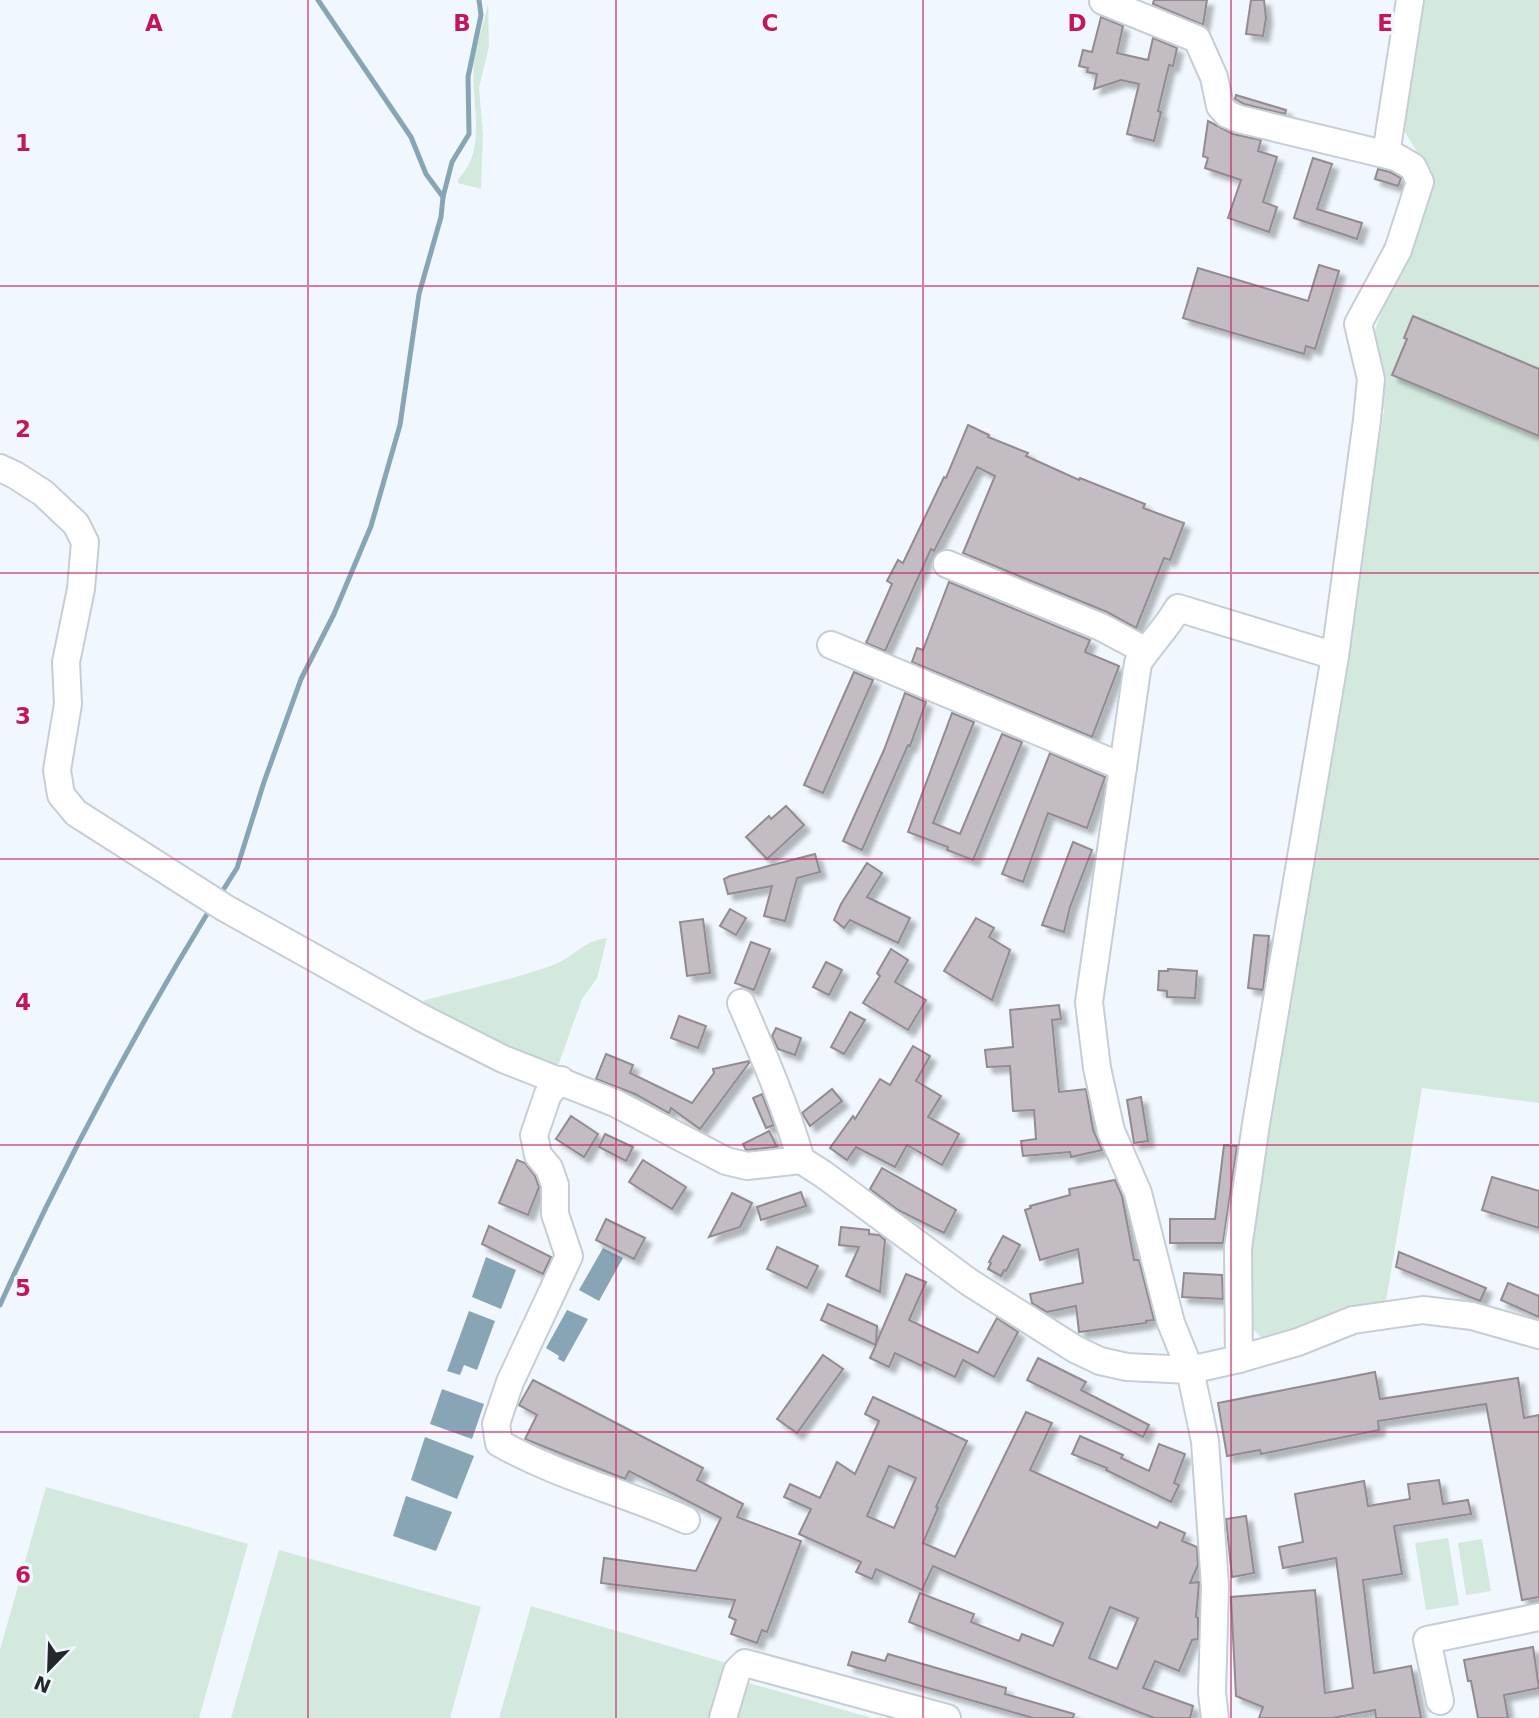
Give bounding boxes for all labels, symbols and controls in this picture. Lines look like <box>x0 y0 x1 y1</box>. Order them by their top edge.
text: A <box>145 10 163 36</box>
text: B <box>453 10 471 36</box>
text: C <box>762 10 778 36</box>
text: D <box>1067 10 1087 36</box>
text: E <box>1377 10 1393 36</box>
text: 1 <box>15 130 31 156</box>
text: 2 <box>15 416 31 442</box>
text: 3 <box>15 703 31 729</box>
text: 4 <box>15 989 31 1015</box>
text: 5 <box>15 1275 31 1301</box>
text: 6 <box>15 1562 31 1588</box>
north arrow <box>14 1634 84 1704</box>
text: N <box>31 1671 54 1698</box>

